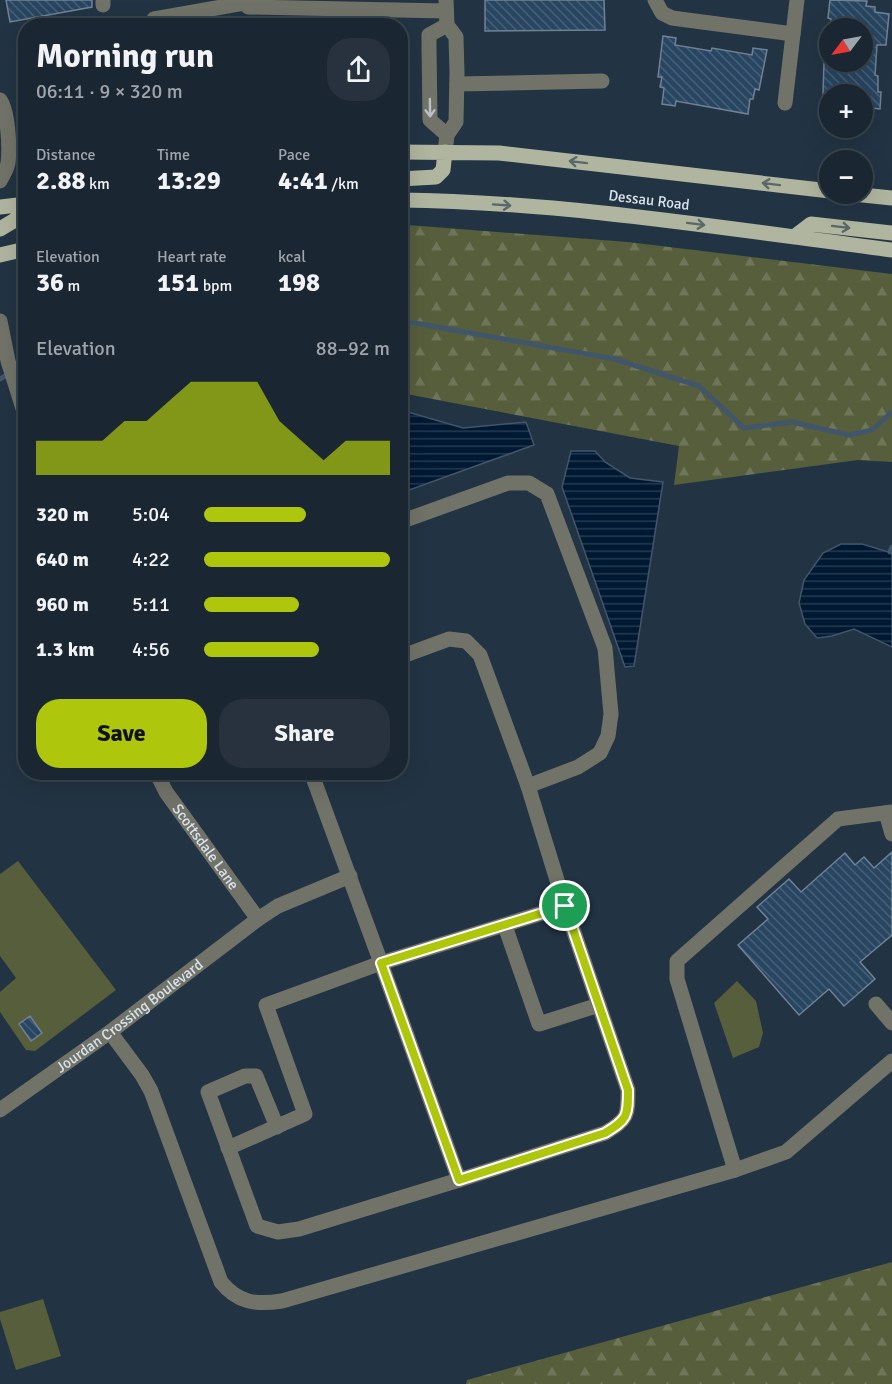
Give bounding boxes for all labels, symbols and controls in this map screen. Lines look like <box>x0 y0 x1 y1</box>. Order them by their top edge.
north arrow <box>819 18 873 72</box>
map controls <box>819 18 873 204</box>
text: Morning run <box>36 36 214 77</box>
button: share <box>327 38 390 101</box>
text: 06:11 · 9 × 320 m <box>36 79 183 104</box>
button: + <box>819 84 873 138</box>
one-way arrow <box>424 97 436 117</box>
text: Distance <box>36 145 96 165</box>
text: Time <box>157 145 190 165</box>
text: Pace <box>278 145 310 165</box>
button: − <box>819 150 873 204</box>
one-way arrow <box>568 156 588 167</box>
text: 2.88 <box>36 165 86 197</box>
text: 13:29 <box>157 165 221 197</box>
text: 4:41 <box>278 165 328 197</box>
text: km <box>86 174 110 194</box>
text: /km <box>328 174 359 194</box>
one-way arrow <box>762 178 782 189</box>
street label: Dessau Road <box>607 186 691 214</box>
one-way arrow <box>492 200 512 211</box>
one-way arrow <box>686 219 706 230</box>
one-way arrow <box>830 222 850 233</box>
text: Elevation <box>36 247 100 267</box>
text: Heart rate <box>157 247 226 267</box>
text: kcal <box>278 247 306 267</box>
text: 36 <box>36 267 64 299</box>
text: 151 <box>157 267 199 299</box>
text: 198 <box>278 267 320 299</box>
text: m <box>64 276 80 296</box>
text: bpm <box>199 276 232 296</box>
text: Elevation <box>36 336 116 361</box>
text: 88–92 m <box>316 336 390 361</box>
text: 320 m <box>36 502 89 527</box>
text: 5:04 <box>132 502 170 527</box>
text: 640 m <box>36 547 89 572</box>
text: 4:22 <box>132 547 170 572</box>
text: 960 m <box>36 592 89 617</box>
text: 5:11 <box>132 592 170 617</box>
text: 1.3 km <box>36 637 94 662</box>
text: 4:56 <box>132 637 170 662</box>
button: Save <box>36 699 207 768</box>
button: Share <box>219 699 390 768</box>
street label: Scottsdale Lane <box>169 800 243 893</box>
pin <box>539 880 590 931</box>
icon: arrive <box>548 889 581 922</box>
street label: Jourdan Crossing Boulevard <box>53 955 206 1076</box>

